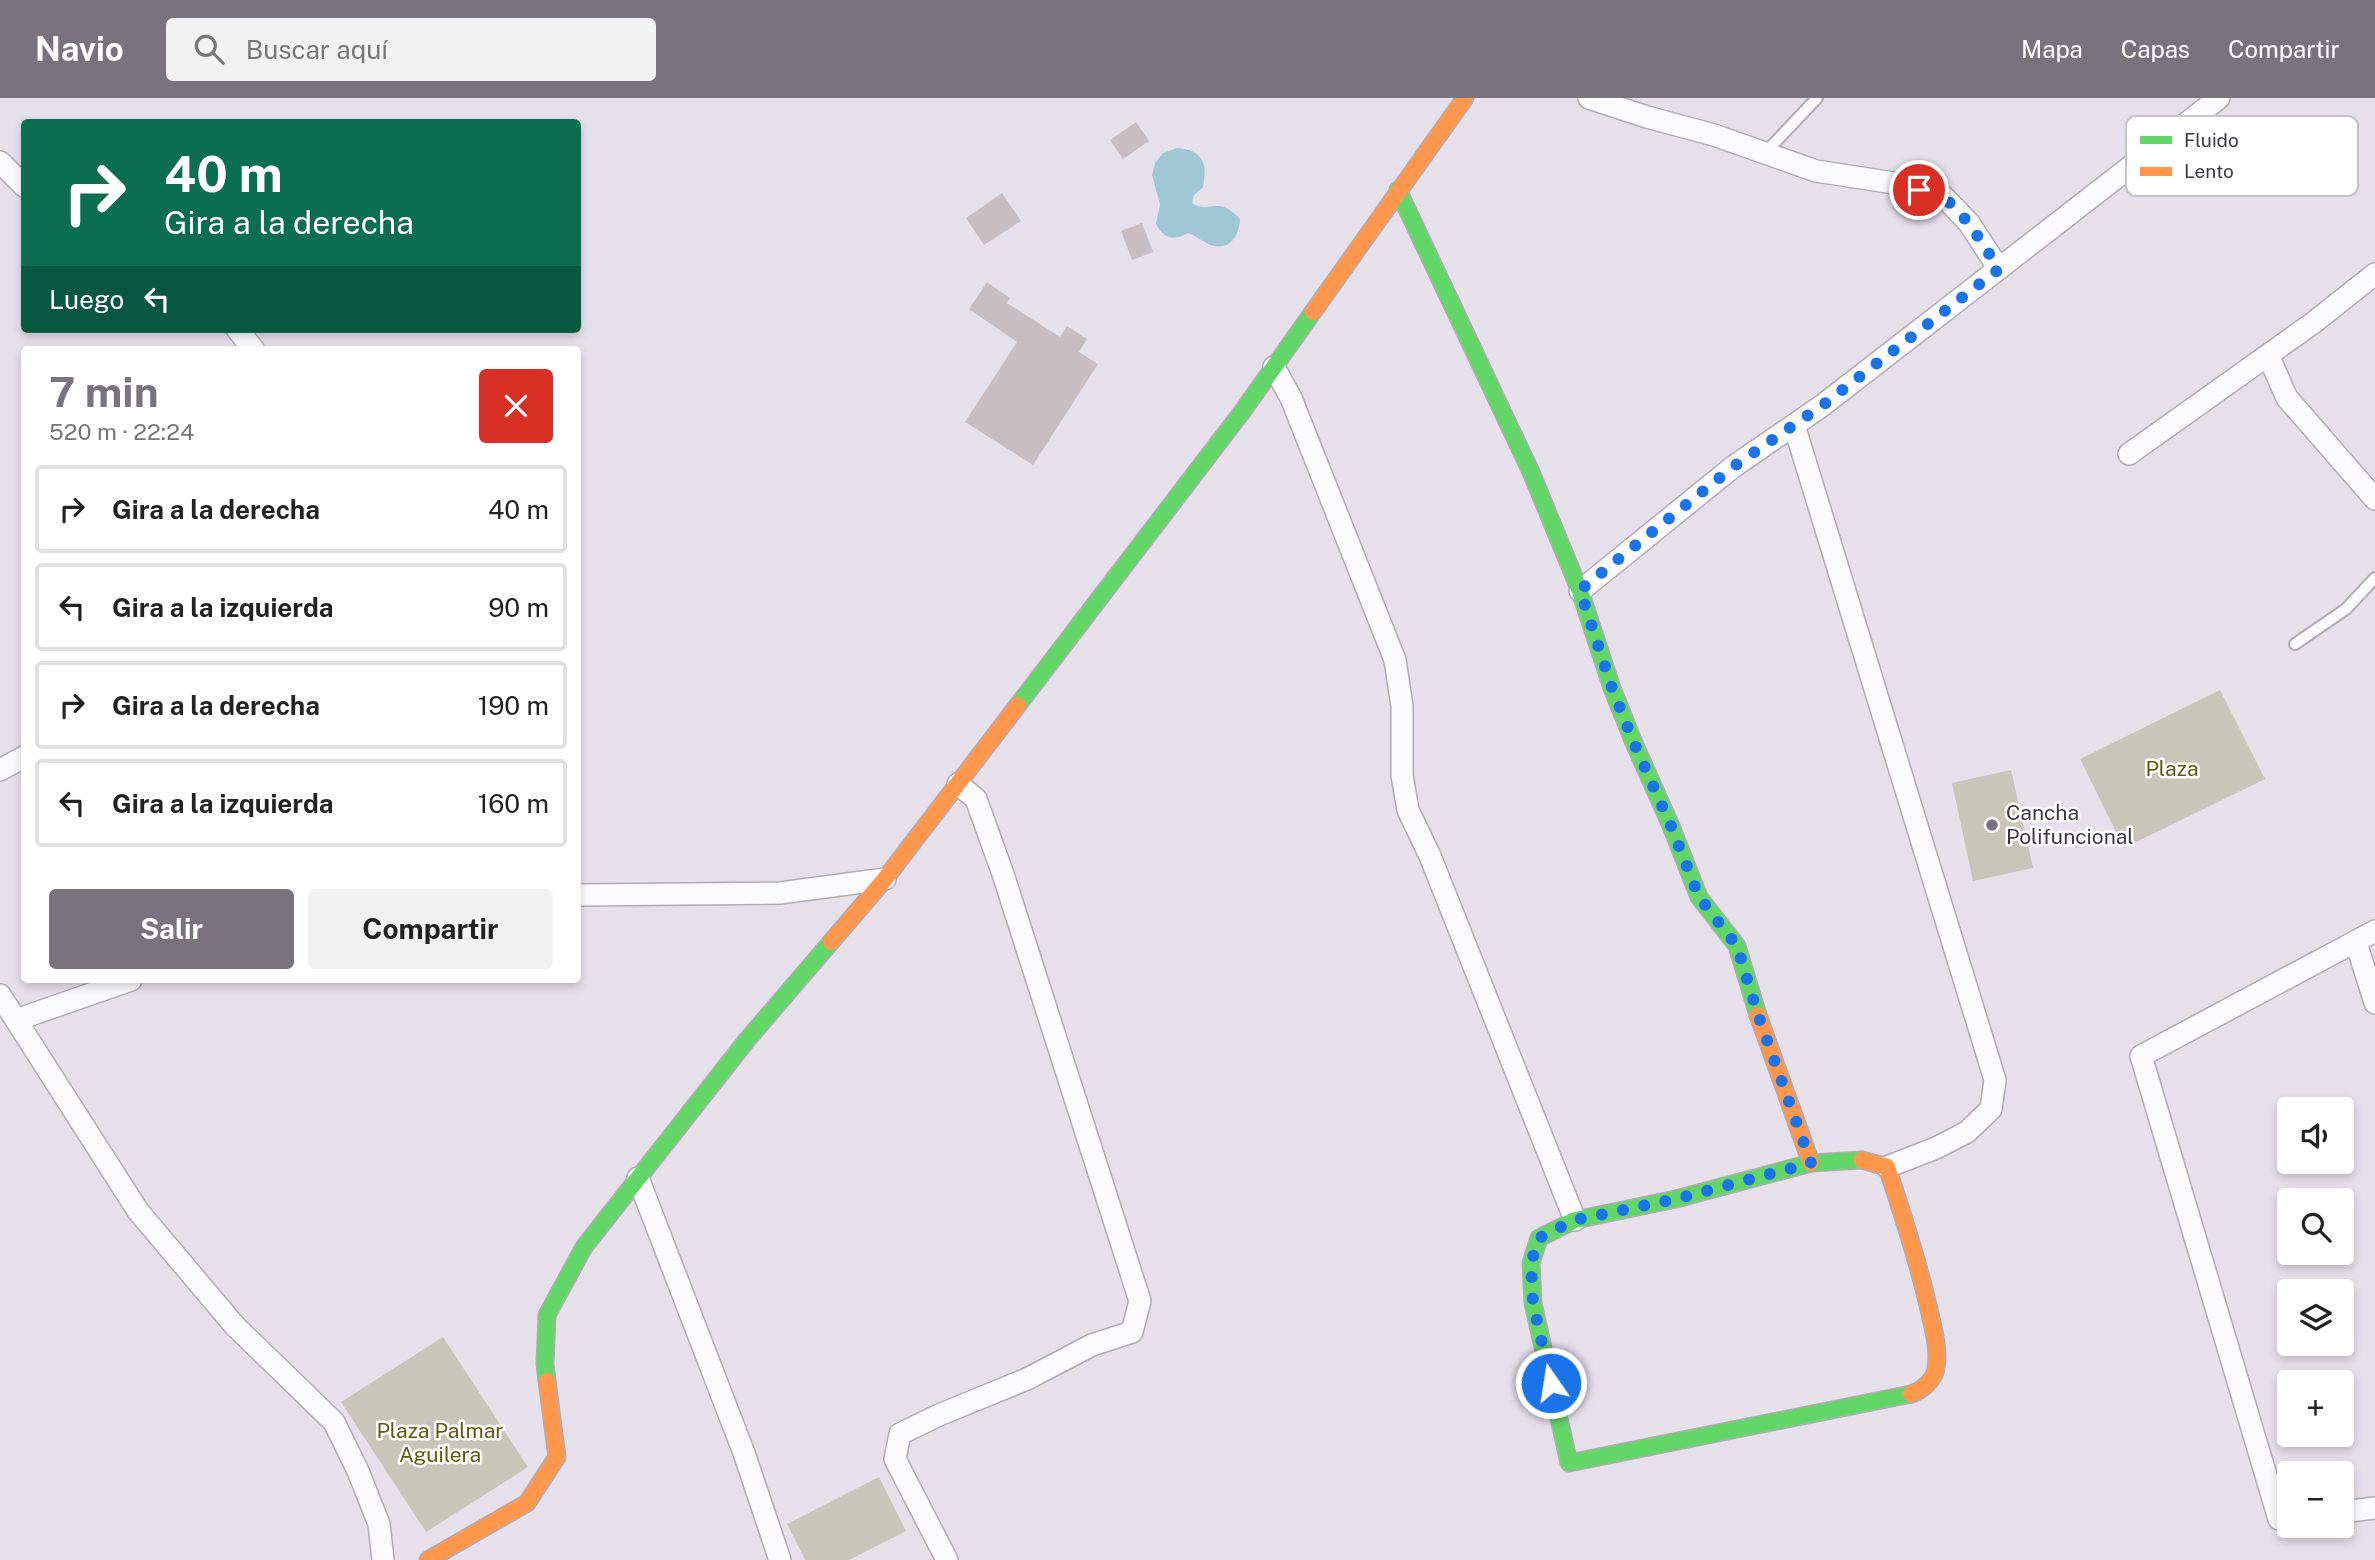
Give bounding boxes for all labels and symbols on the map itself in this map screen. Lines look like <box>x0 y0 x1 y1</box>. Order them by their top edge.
legend <box>2126 116 2358 196</box>
text: Fluido <box>2184 129 2239 151</box>
pin <box>1889 160 1949 220</box>
text: Lento <box>2184 160 2234 182</box>
park label: Plaza <box>2145 756 2199 781</box>
place label: Cancha Polifuncional <box>2006 800 2134 849</box>
marker: Cancha Polifuncional <box>1984 817 2000 833</box>
position arrow <box>1514 1346 1588 1420</box>
park label: Plaza Palmar Aguilera <box>376 1418 504 1467</box>

